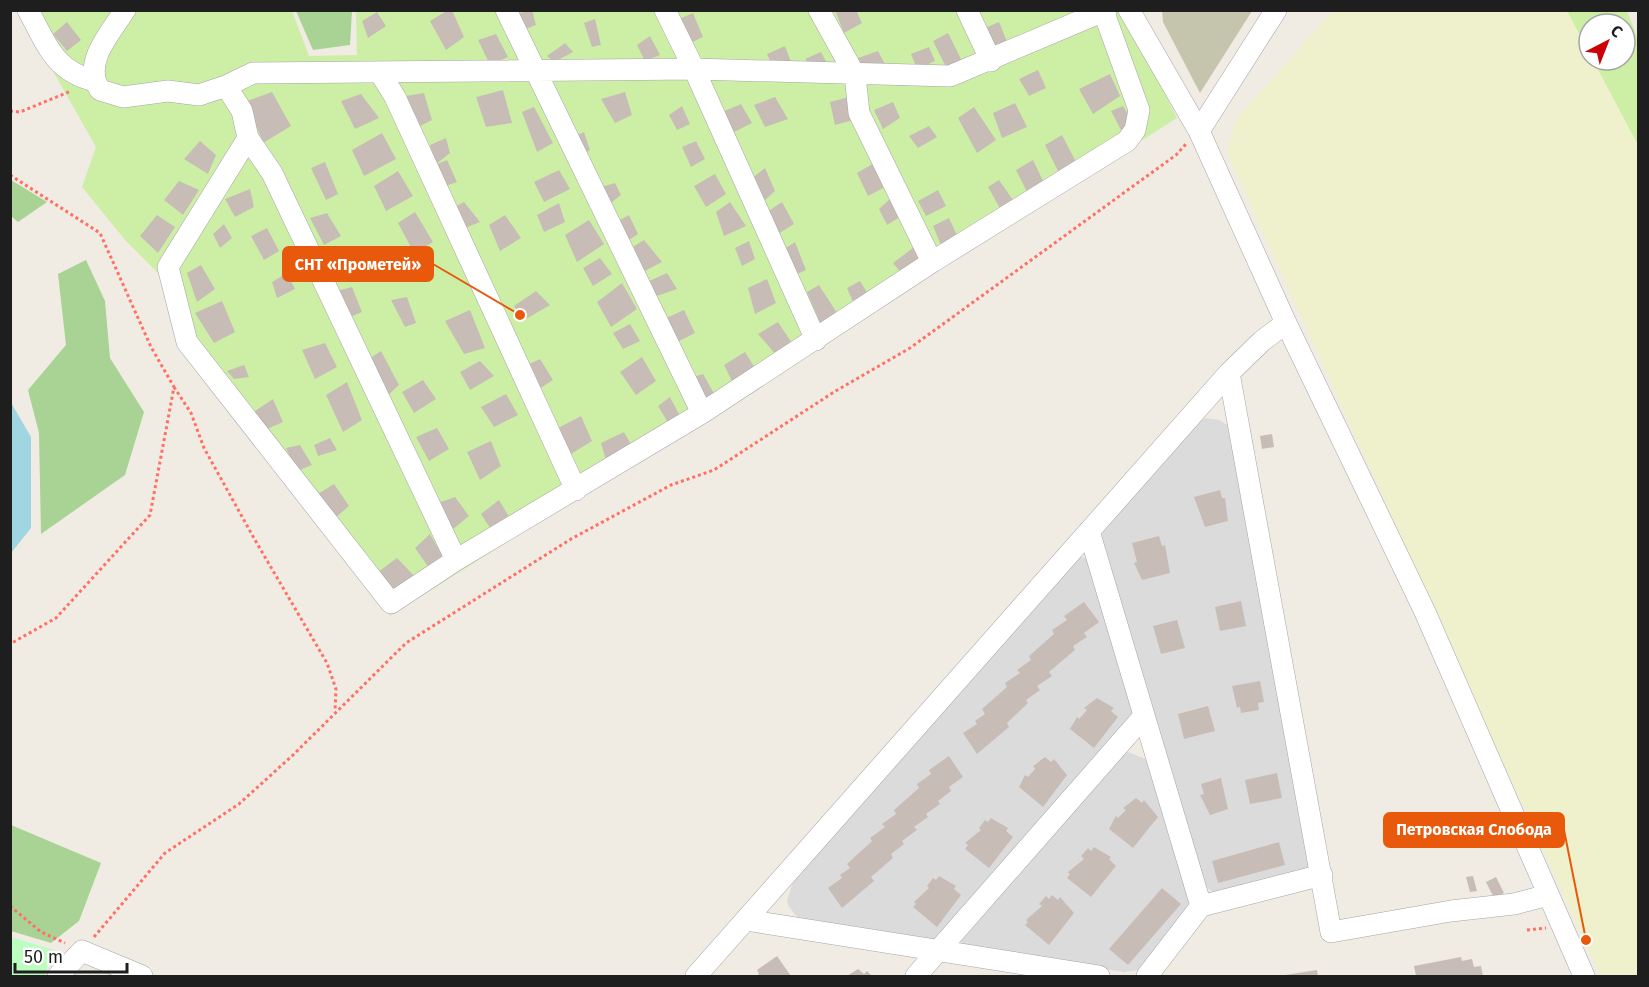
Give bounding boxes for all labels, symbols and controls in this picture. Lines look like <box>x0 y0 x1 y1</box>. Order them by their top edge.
north arrow <box>1577 12 1637 72</box>
text: С <box>1607 21 1627 42</box>
callout: СНТ «Прометей» <box>283 247 433 281</box>
text: СНТ «Прометей» <box>295 255 421 274</box>
callout: Петровская Слобода <box>1384 813 1564 847</box>
text: Петровская Слобода <box>1396 820 1552 839</box>
scale bar <box>15 936 128 974</box>
text: 50 m <box>24 946 63 968</box>

